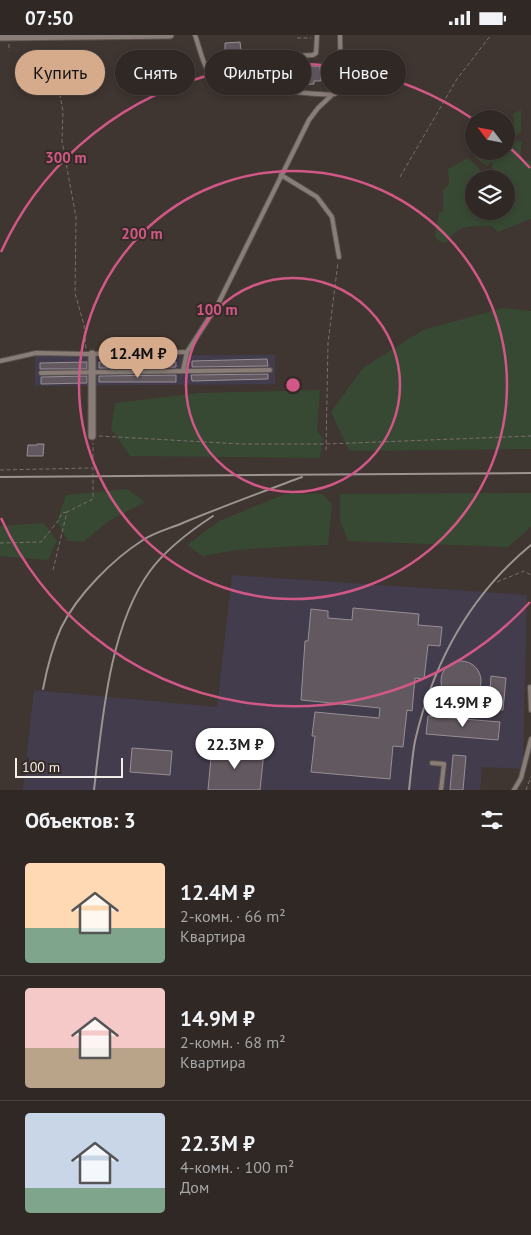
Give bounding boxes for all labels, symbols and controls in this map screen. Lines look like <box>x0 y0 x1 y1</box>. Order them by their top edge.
text: 07:50 <box>25 6 73 30</box>
chip: Купить <box>15 50 105 95</box>
chip: Снять <box>115 50 195 95</box>
chip: Фильтры <box>205 50 311 95</box>
chip: Новое <box>321 50 406 95</box>
north arrow <box>465 110 515 160</box>
map controls <box>465 110 515 220</box>
text: 300 m <box>45 148 87 167</box>
button: layers <box>465 170 515 220</box>
text: 200 m <box>121 224 163 243</box>
text: 100 m <box>196 300 238 319</box>
pin: 12.4M ₽ <box>92 337 184 379</box>
text: 12.4M ₽ <box>109 343 167 363</box>
centre of rings <box>284 376 302 394</box>
pin: 14.9M ₽ <box>417 685 509 728</box>
text: 14.9M ₽ <box>434 692 492 712</box>
pin: 22.3M ₽ <box>189 727 281 770</box>
text: 22.3M ₽ <box>206 734 264 754</box>
scale bar <box>15 755 122 778</box>
text: 100 m <box>22 758 60 776</box>
icon: filters <box>478 806 506 834</box>
text: Объектов: 3 <box>25 807 136 834</box>
text: 12.4M ₽ <box>180 879 255 906</box>
icon: home <box>65 883 125 943</box>
text: 2-комн. · 66 m² <box>180 906 286 926</box>
text: Квартира <box>180 926 246 946</box>
text: 14.9M ₽ <box>180 1005 255 1032</box>
icon: home <box>65 1008 125 1068</box>
text: 2-комн. · 68 m² <box>180 1032 286 1052</box>
text: Квартира <box>180 1052 246 1072</box>
text: 22.3M ₽ <box>180 1130 255 1157</box>
icon: home <box>65 1133 125 1193</box>
text: 4-комн. · 100 m² <box>180 1157 294 1177</box>
text: Дом <box>180 1177 209 1197</box>

